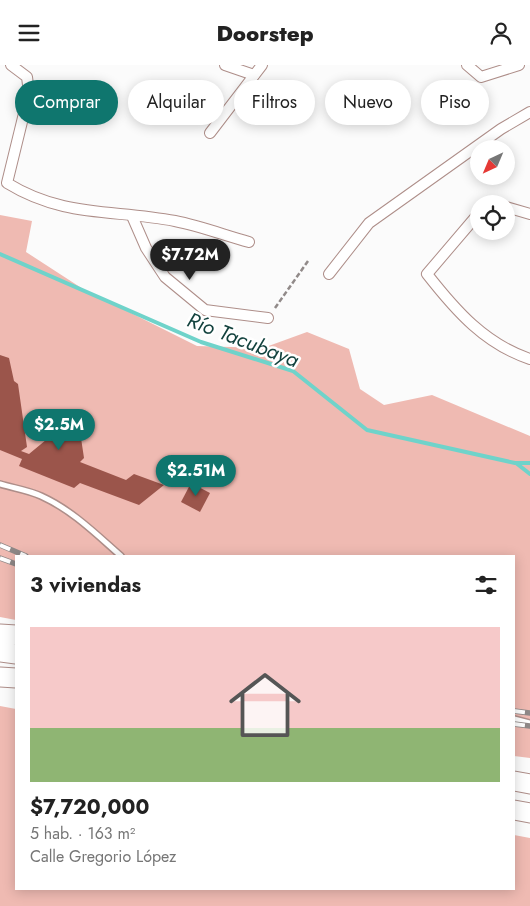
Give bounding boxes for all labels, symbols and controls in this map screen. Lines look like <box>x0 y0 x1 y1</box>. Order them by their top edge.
text: Doorstep <box>216 17 314 49</box>
icon: menu <box>15 19 43 47</box>
icon: person <box>487 19 515 47</box>
chip: Comprar <box>15 80 118 125</box>
chip: Alquilar <box>128 80 224 125</box>
chip: Filtros <box>234 80 315 125</box>
chip: Nuevo <box>325 80 411 125</box>
chip: Piso <box>421 80 489 125</box>
north arrow <box>470 140 515 185</box>
map controls <box>470 140 515 240</box>
button: locate <box>470 195 515 240</box>
pin: $7.72M <box>149 239 231 281</box>
text: $7.72M <box>161 243 219 266</box>
water label: Río Tacubaya <box>183 305 303 375</box>
pin: $2.5M <box>24 409 94 451</box>
text: $2.5M <box>34 413 84 436</box>
pin: $2.51M <box>155 455 237 497</box>
text: $2.51M <box>167 459 225 482</box>
text: 3 viviendas <box>30 570 141 600</box>
icon: filters <box>472 571 500 599</box>
icon: home <box>220 660 310 750</box>
text: $7,720,000 <box>30 792 149 822</box>
text: 5 hab. · 163 m² <box>30 822 135 845</box>
text: Calle Gregorio López <box>30 845 176 868</box>

